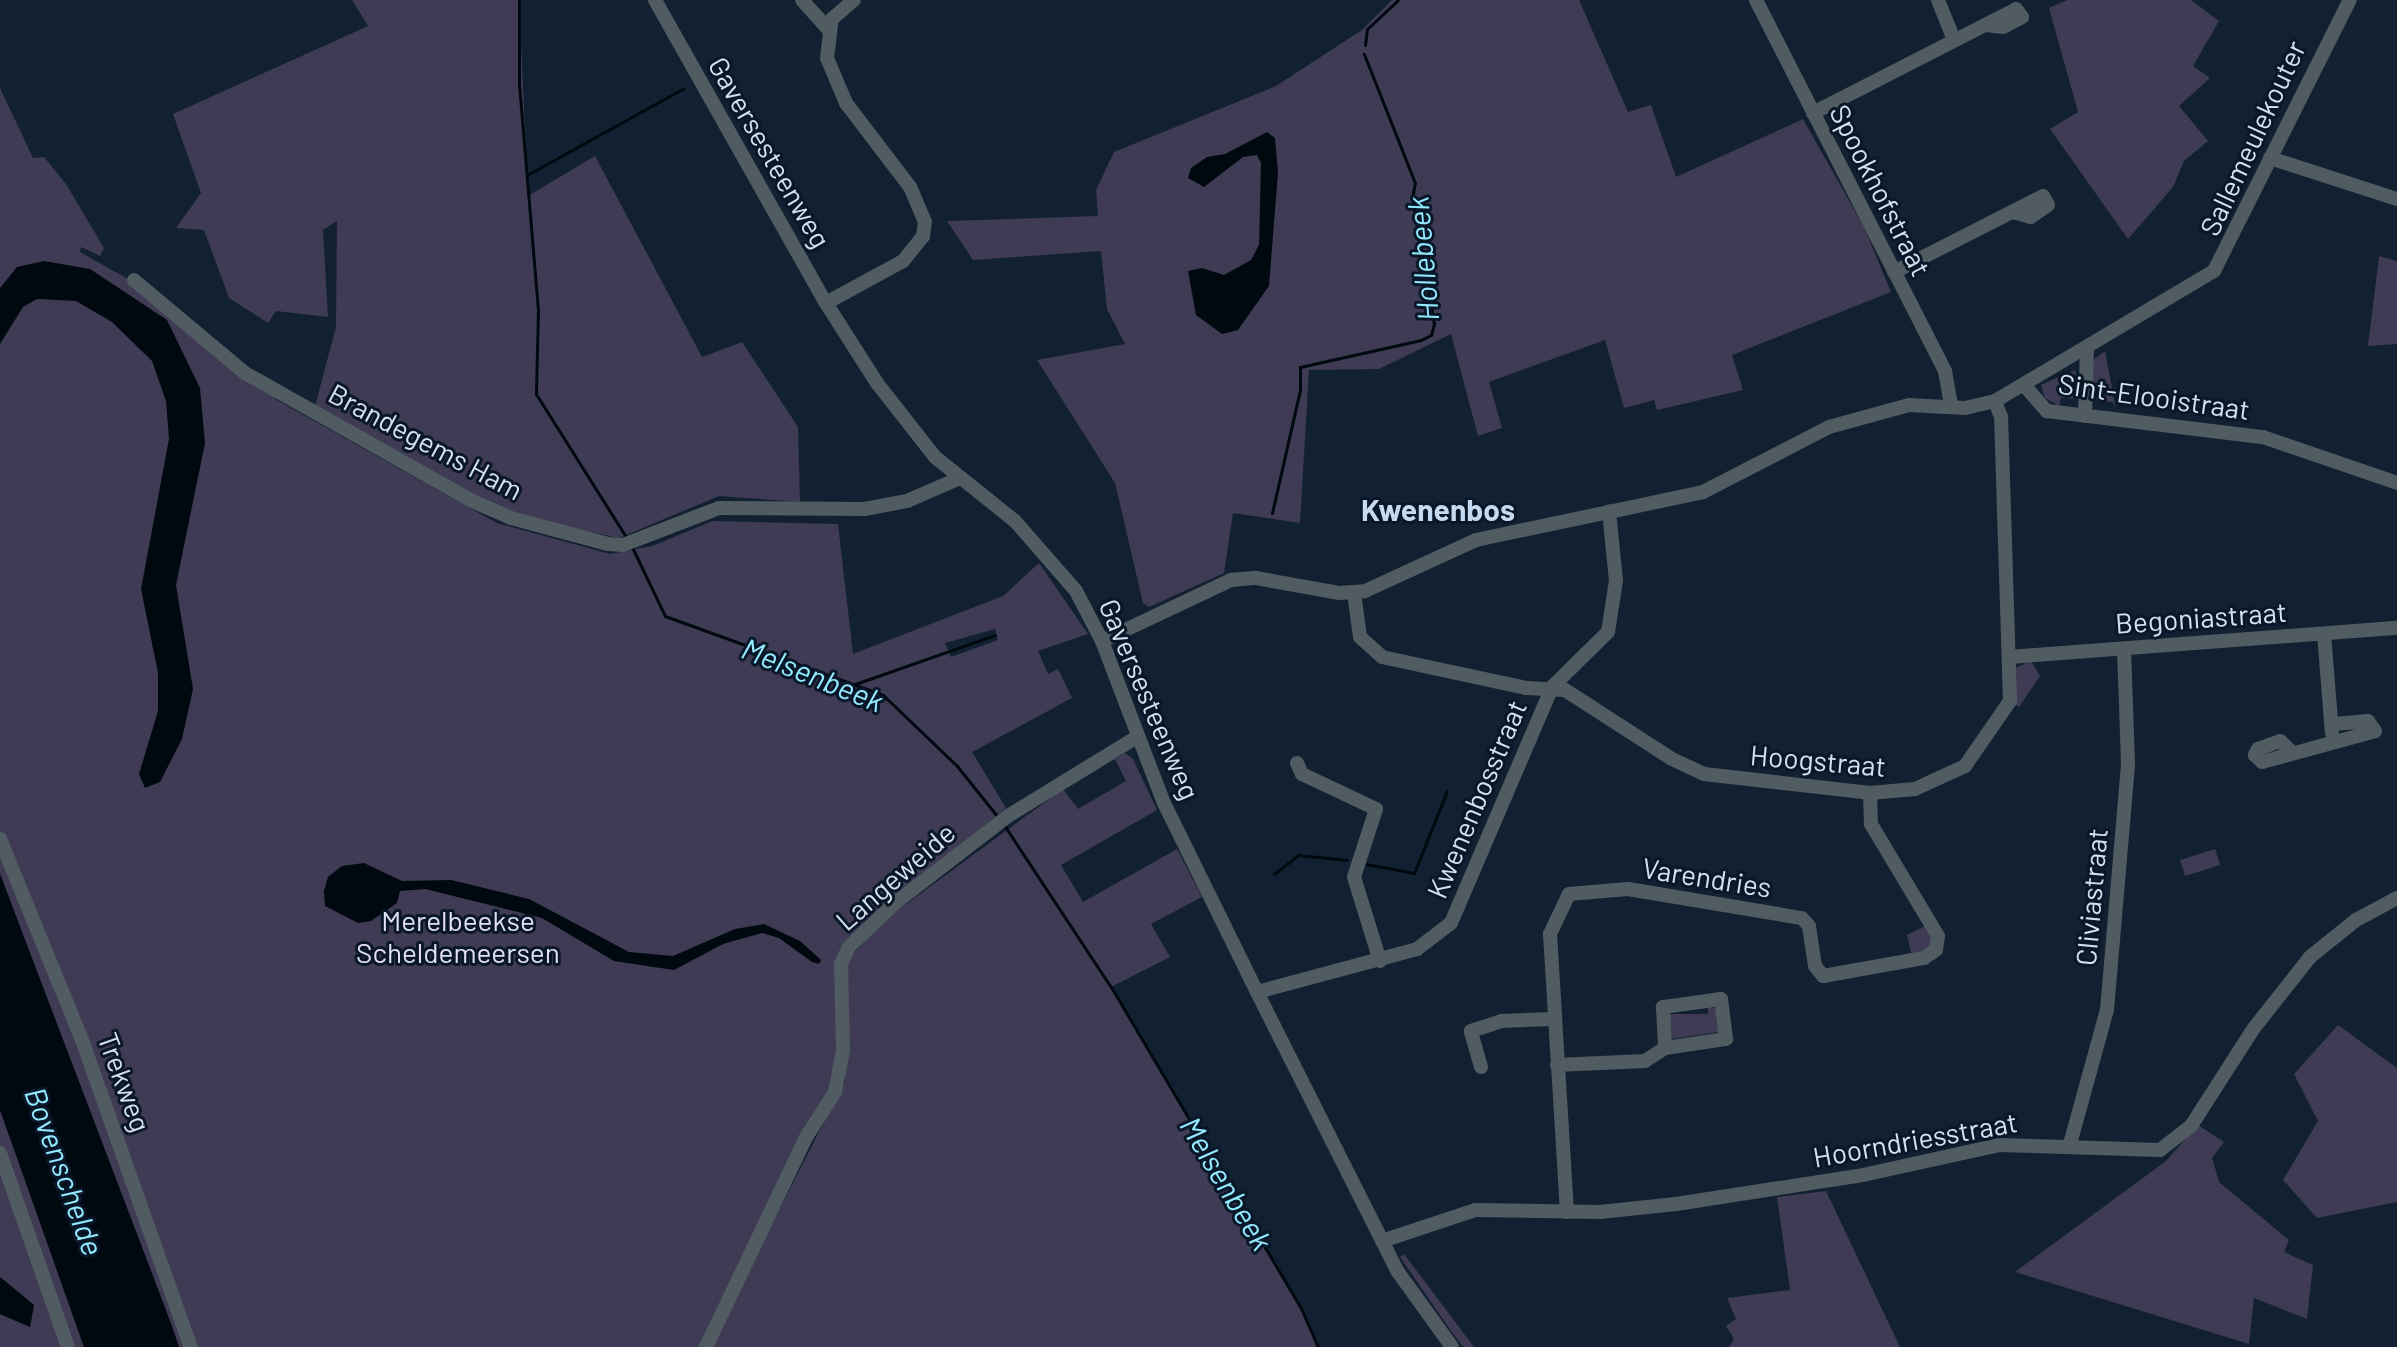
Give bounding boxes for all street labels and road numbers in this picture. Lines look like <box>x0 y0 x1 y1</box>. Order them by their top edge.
street label: Sallemeulekouter <box>2192 35 2312 241</box>
street label: Gaversesteenweg <box>702 51 838 253</box>
street label: Spookhofstraat <box>1823 99 1939 281</box>
street label: Sint-Elooistraat <box>2056 366 2252 426</box>
street label: Brandegems Ham <box>323 376 529 506</box>
street label: Gaversesteenweg <box>1093 594 1207 804</box>
street label: Begoniastraat <box>2114 594 2288 640</box>
street label: Kwenenbosstraat <box>1419 695 1533 903</box>
street label: Hoogstraat <box>1749 737 1887 783</box>
street label: Langeweide <box>829 815 961 937</box>
street label: Cliviastraat <box>2068 827 2114 967</box>
street label: Varendries <box>1640 850 1774 904</box>
street label: Trekweg <box>92 1028 158 1136</box>
street label: Hoorndriesstraat <box>1810 1105 2020 1173</box>

